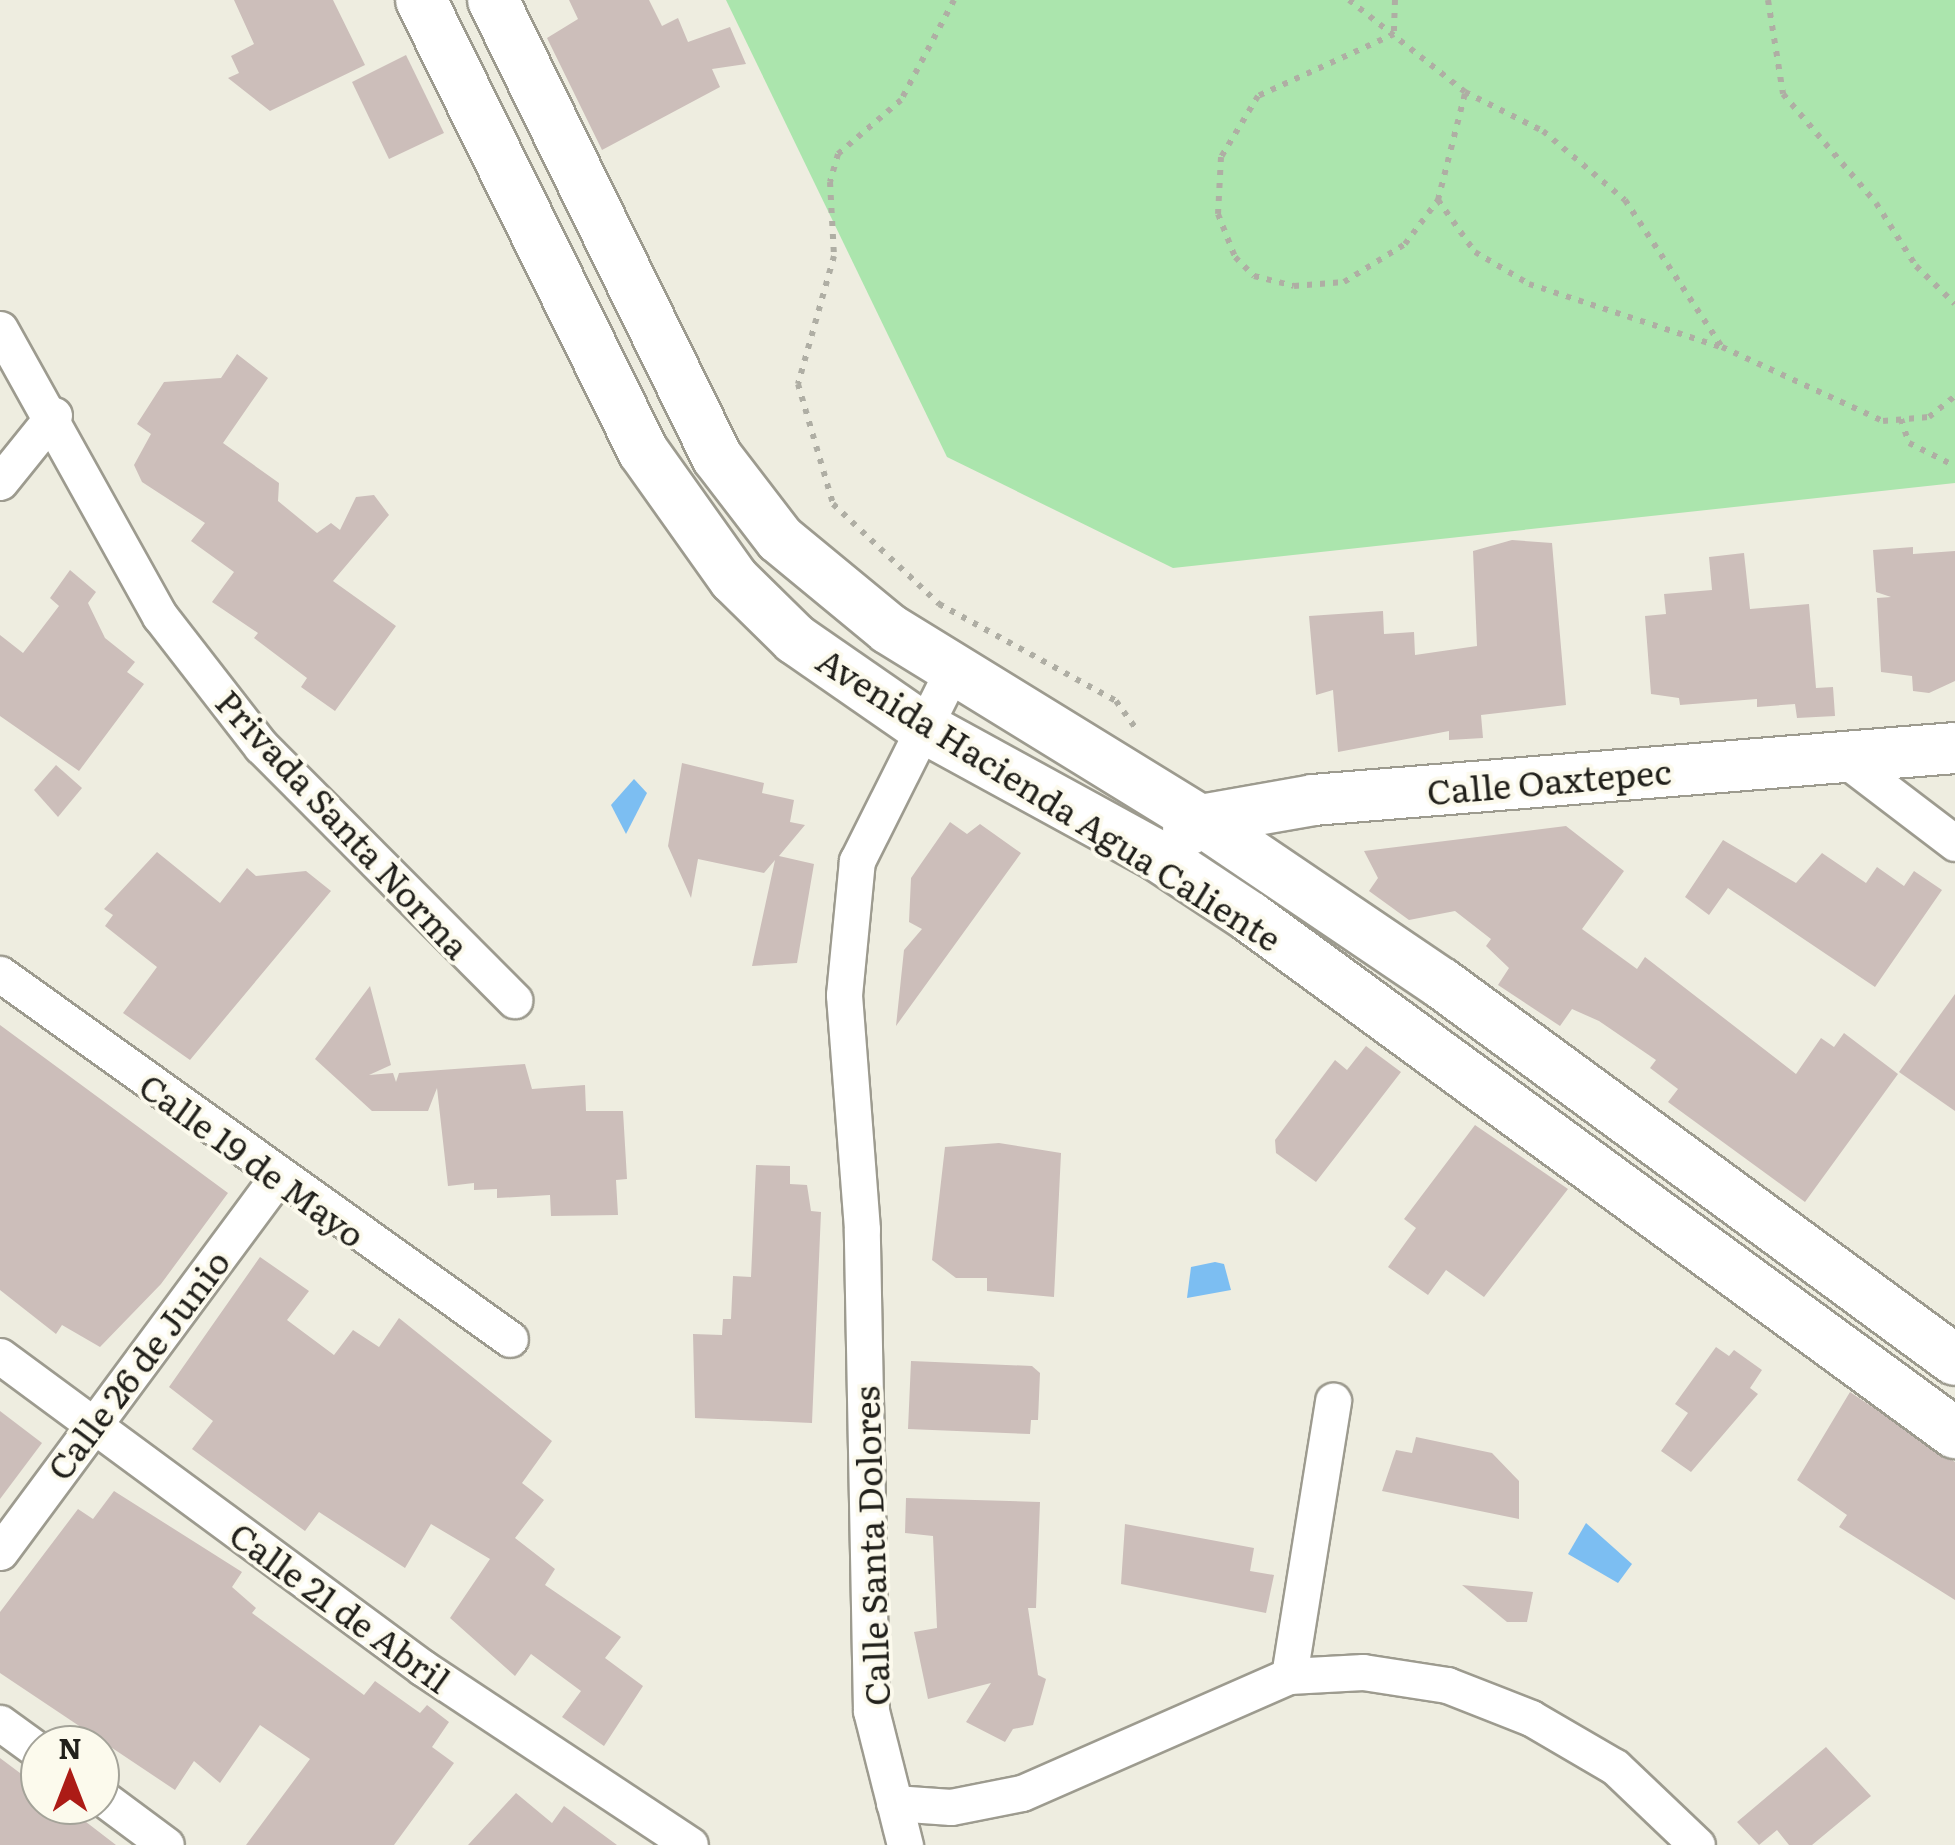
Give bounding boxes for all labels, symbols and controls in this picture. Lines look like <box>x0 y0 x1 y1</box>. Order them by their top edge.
street label: Avenida Hacienda Agua Caliente <box>810 637 1290 959</box>
street label: Privada Santa Norma <box>209 680 479 966</box>
street label: Calle Oaxtepec <box>1425 748 1673 812</box>
street label: Calle 19 de Mayo <box>132 1063 374 1255</box>
street label: Calle 26 de Junio <box>37 1241 237 1487</box>
street label: Calle Santa Dolores <box>843 1385 897 1707</box>
street label: Calle 21 de Abril <box>223 1512 459 1700</box>
north arrow <box>20 1725 120 1825</box>
text: N <box>58 1726 82 1768</box>

